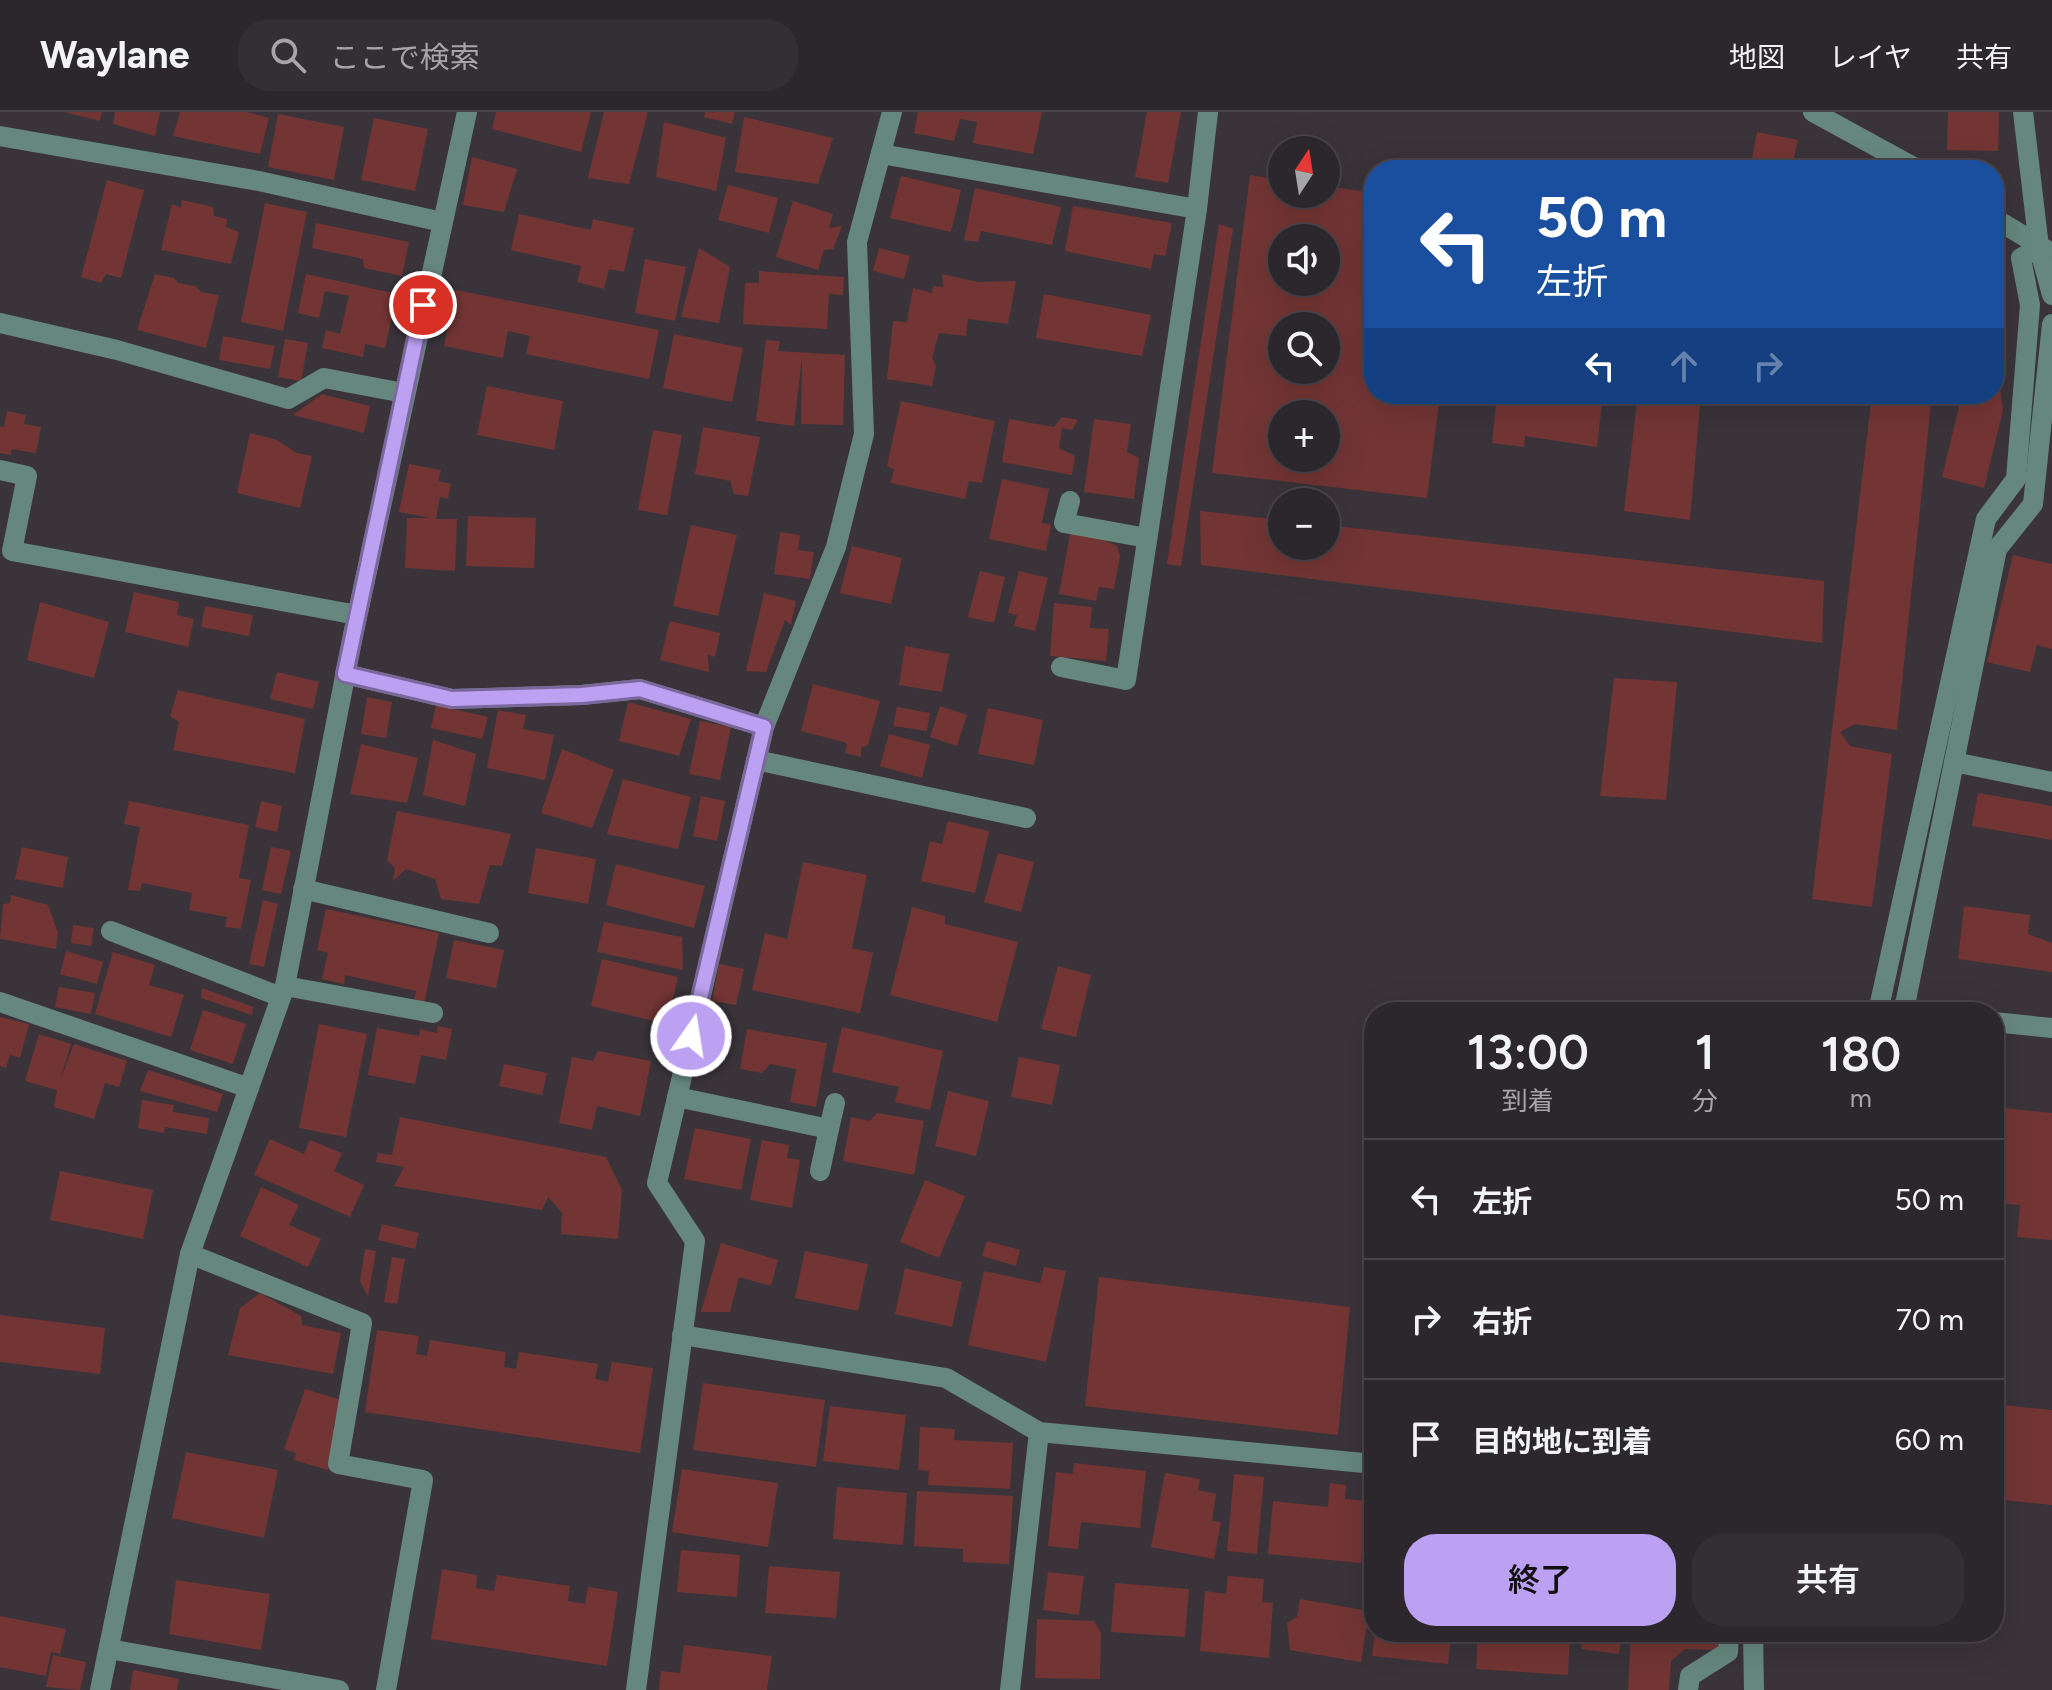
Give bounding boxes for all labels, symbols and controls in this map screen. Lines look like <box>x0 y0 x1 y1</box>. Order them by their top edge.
search box <box>238 19 798 91</box>
text: Waylane <box>40 32 190 78</box>
icon: search <box>266 33 310 77</box>
text: ここで検索 <box>330 39 480 76</box>
text: 地図 <box>1729 40 1785 74</box>
text: レイヤ <box>1829 40 1912 74</box>
text: 共有 <box>1956 40 2012 74</box>
north arrow <box>1268 136 1340 208</box>
map controls <box>1268 136 1340 560</box>
text: 50 m <box>1536 184 1667 251</box>
icon: left <box>1404 192 1508 296</box>
button: sound <box>1268 224 1340 296</box>
text: 左折 <box>1536 260 1608 303</box>
pin <box>389 271 457 339</box>
icon: arrive <box>401 283 445 327</box>
button: search <box>1268 312 1340 384</box>
icon: left <box>1578 344 1622 388</box>
icon: ahead <box>1662 344 1706 388</box>
icon: right <box>1746 344 1790 388</box>
button: + <box>1268 400 1340 472</box>
button: − <box>1268 488 1340 560</box>
position arrow <box>649 994 733 1078</box>
text: 13:00 <box>1467 1023 1589 1081</box>
text: 1 <box>1695 1023 1715 1081</box>
text: 180 <box>1821 1025 1901 1083</box>
text: m <box>1850 1082 1872 1114</box>
text: 到着 <box>1502 1085 1554 1117</box>
text: 分 <box>1692 1085 1718 1117</box>
icon: left <box>1404 1177 1448 1221</box>
text: 50 m <box>1895 1181 1964 1218</box>
text: 左折 <box>1472 1183 1532 1220</box>
icon: right <box>1404 1297 1448 1341</box>
text: 70 m <box>1896 1301 1964 1338</box>
text: 右折 <box>1472 1303 1532 1340</box>
icon: arrive <box>1404 1417 1448 1461</box>
text: 60 m <box>1895 1421 1964 1458</box>
text: 目的地に到着 <box>1472 1423 1652 1460</box>
button: 終了 <box>1404 1534 1676 1626</box>
button: 共有 <box>1692 1534 1964 1626</box>

